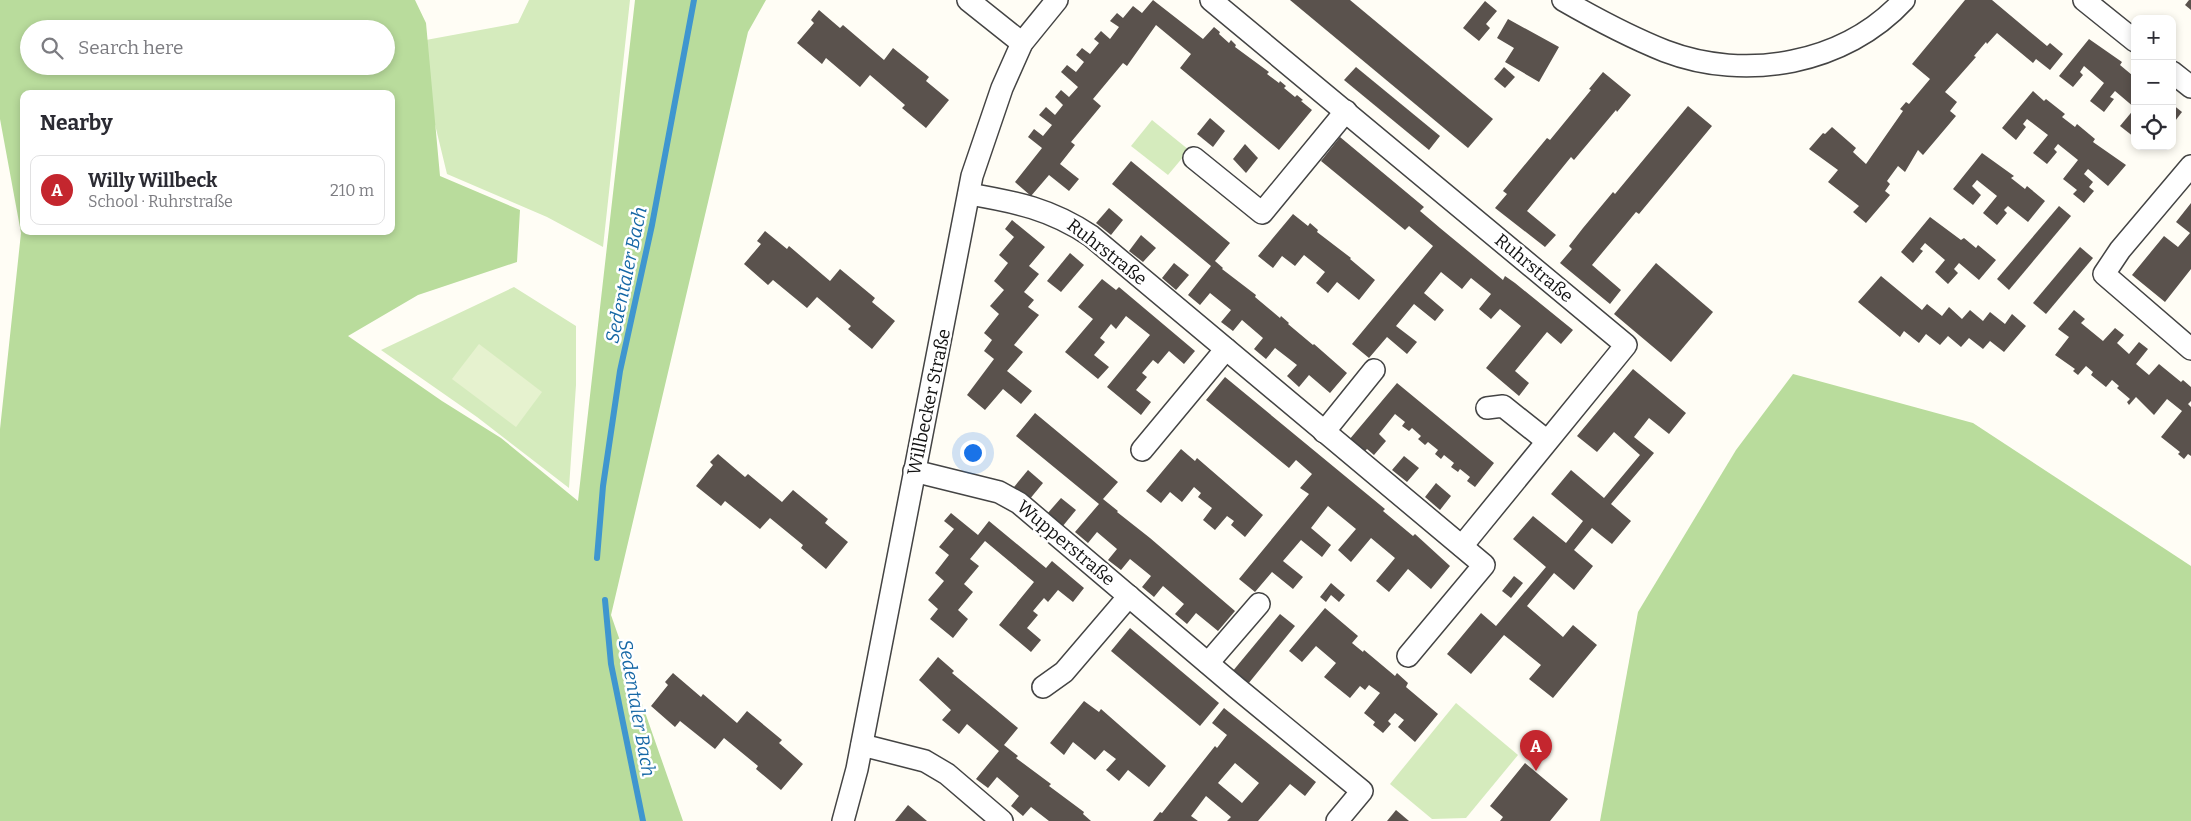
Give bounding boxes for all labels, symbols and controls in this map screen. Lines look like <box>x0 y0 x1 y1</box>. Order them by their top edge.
map controls <box>2131 15 2176 150</box>
button: + <box>2131 15 2176 60</box>
search box <box>20 20 395 75</box>
icon: search <box>38 34 66 62</box>
text: Search here <box>78 36 183 59</box>
button: − <box>2131 60 2176 105</box>
button: locate <box>2131 105 2176 150</box>
text: Nearby <box>40 110 113 136</box>
text: Willy Willbeck <box>88 169 217 192</box>
text: A <box>51 181 63 200</box>
text: 210 m <box>330 181 374 200</box>
text: School · Ruhrstraße <box>88 192 233 211</box>
water label: Sedentaler Bach <box>600 205 652 345</box>
street label: Ruhrstraße <box>1063 214 1151 290</box>
street label: Ruhrstraße <box>1490 229 1578 307</box>
street label: Willbecker Straße <box>903 327 955 477</box>
your location <box>960 440 986 466</box>
street label: Wupperstraße <box>1012 496 1120 590</box>
water label: Sedentaler Bach <box>614 638 660 778</box>
pin: A <box>1520 730 1552 771</box>

